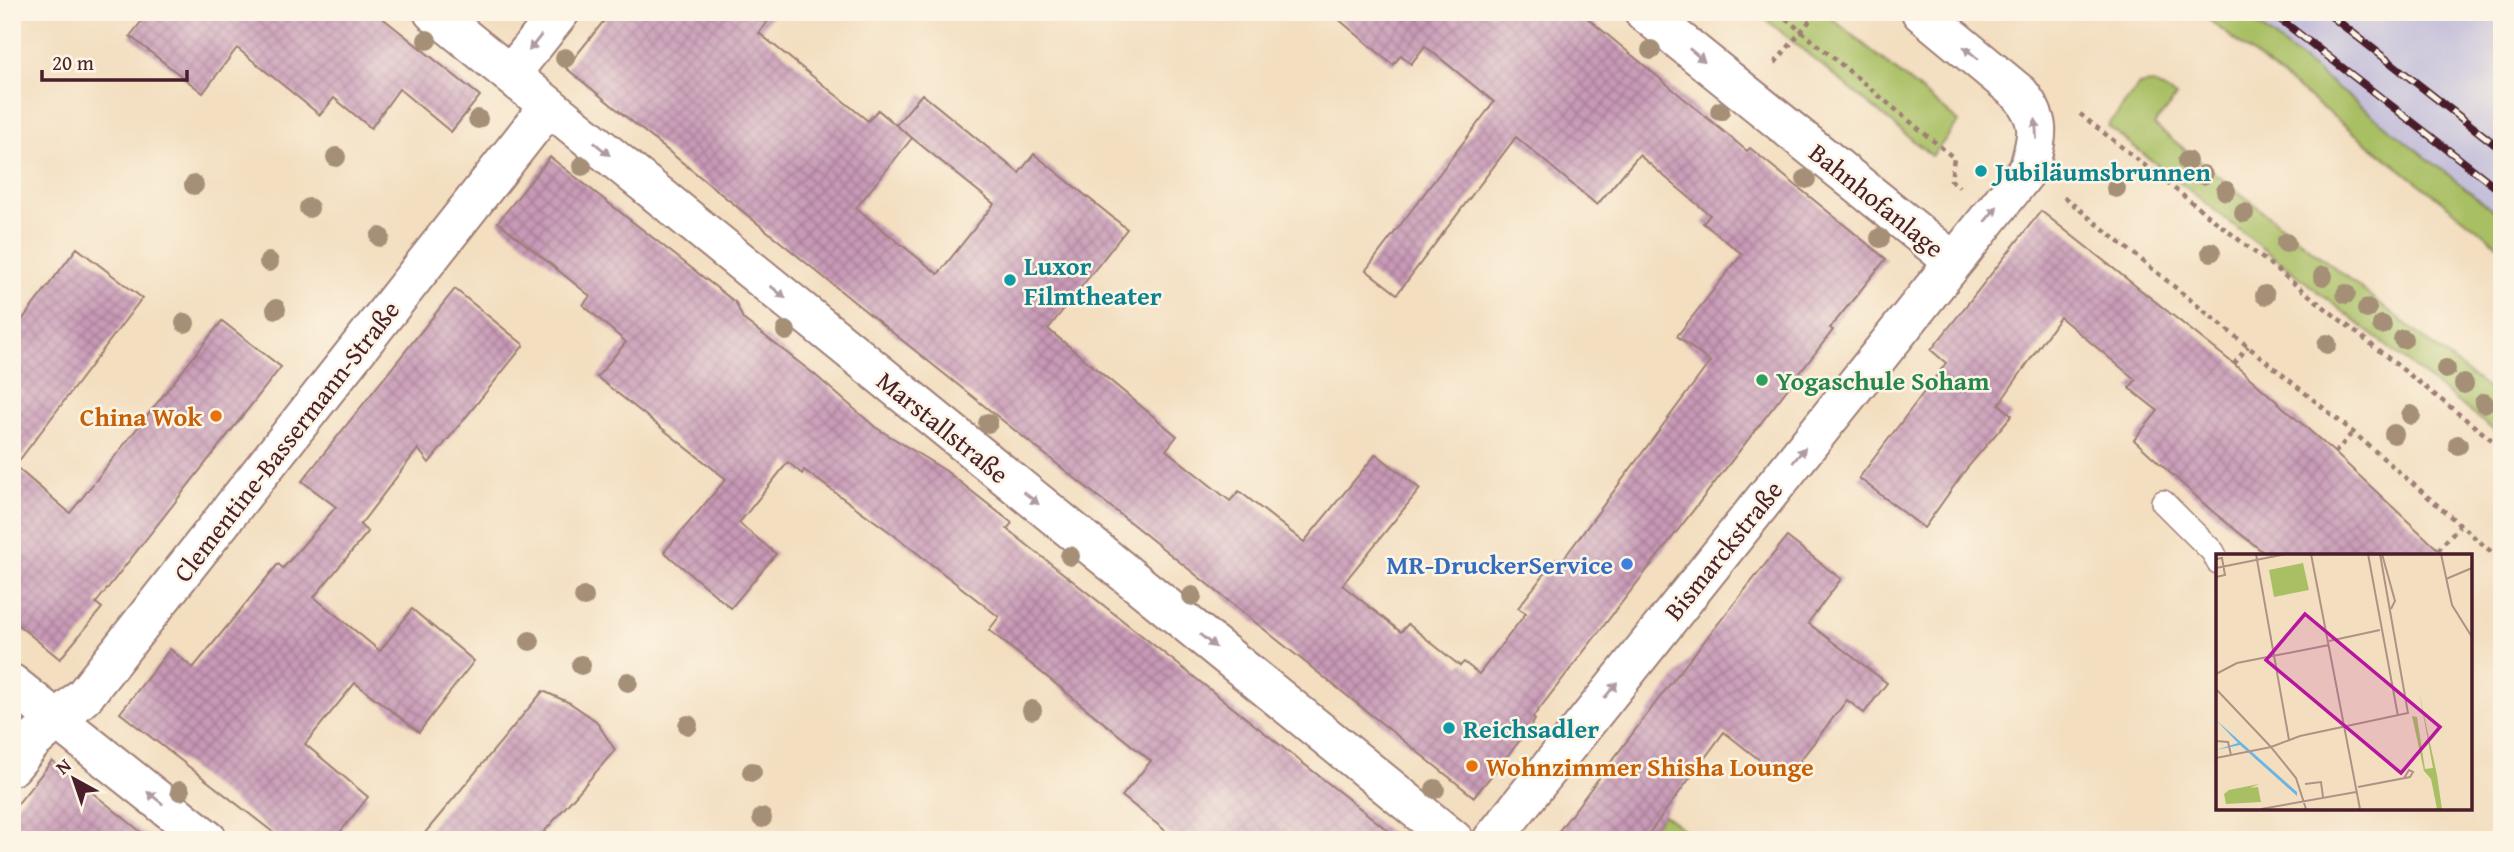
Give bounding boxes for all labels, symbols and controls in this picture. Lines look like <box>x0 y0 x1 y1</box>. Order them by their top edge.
one-way arrow <box>528 34 543 52</box>
scale bar <box>42 38 187 82</box>
one-way arrow <box>1962 46 1979 61</box>
text: 20 m <box>52 47 94 78</box>
one-way arrow <box>1688 47 1705 62</box>
one-way arrow <box>2030 118 2041 140</box>
street label: Bahnhofanlage <box>1801 133 1953 267</box>
one-way arrow <box>592 141 610 156</box>
place label: Jubiläumsbrunnen <box>1991 152 2211 191</box>
marker: Jubiläumsbrunnen <box>1973 163 1989 179</box>
one-way arrow <box>1983 206 1998 224</box>
place label: Luxor Filmtheater <box>1024 246 1162 315</box>
marker: Luxor Filmtheater <box>1002 272 1018 288</box>
one-way arrow <box>769 285 787 300</box>
street label: Clementine-Bassermann-Straße <box>163 292 409 590</box>
street label: Marstallstraße <box>868 361 1018 493</box>
place label: Yogaschule Soham <box>1776 361 1990 400</box>
marker: Yogaschule Soham <box>1754 372 1770 388</box>
place label: China Wok <box>80 397 202 436</box>
marker: China Wok <box>208 408 224 424</box>
one-way arrow <box>1791 446 1805 464</box>
street label: Bismarckstraße <box>1654 472 1792 628</box>
one-way arrow <box>1022 490 1039 505</box>
place label: MR-DruckerService <box>1386 545 1613 584</box>
inset map <box>2216 554 2472 810</box>
marker: MR-DruckerService <box>1619 556 1635 572</box>
one-way arrow <box>1198 633 1216 648</box>
one-way arrow <box>1603 682 1618 699</box>
place label: Reichsadler <box>1463 709 1599 748</box>
marker: Reichsadler <box>1441 720 1457 736</box>
north arrow <box>38 744 108 814</box>
place label: Wohnzimmer Shisha Lounge <box>1486 747 1814 786</box>
text: N <box>49 751 77 781</box>
marker: Wohnzimmer Shisha Lounge <box>1464 758 1480 774</box>
one-way arrow <box>146 790 164 805</box>

